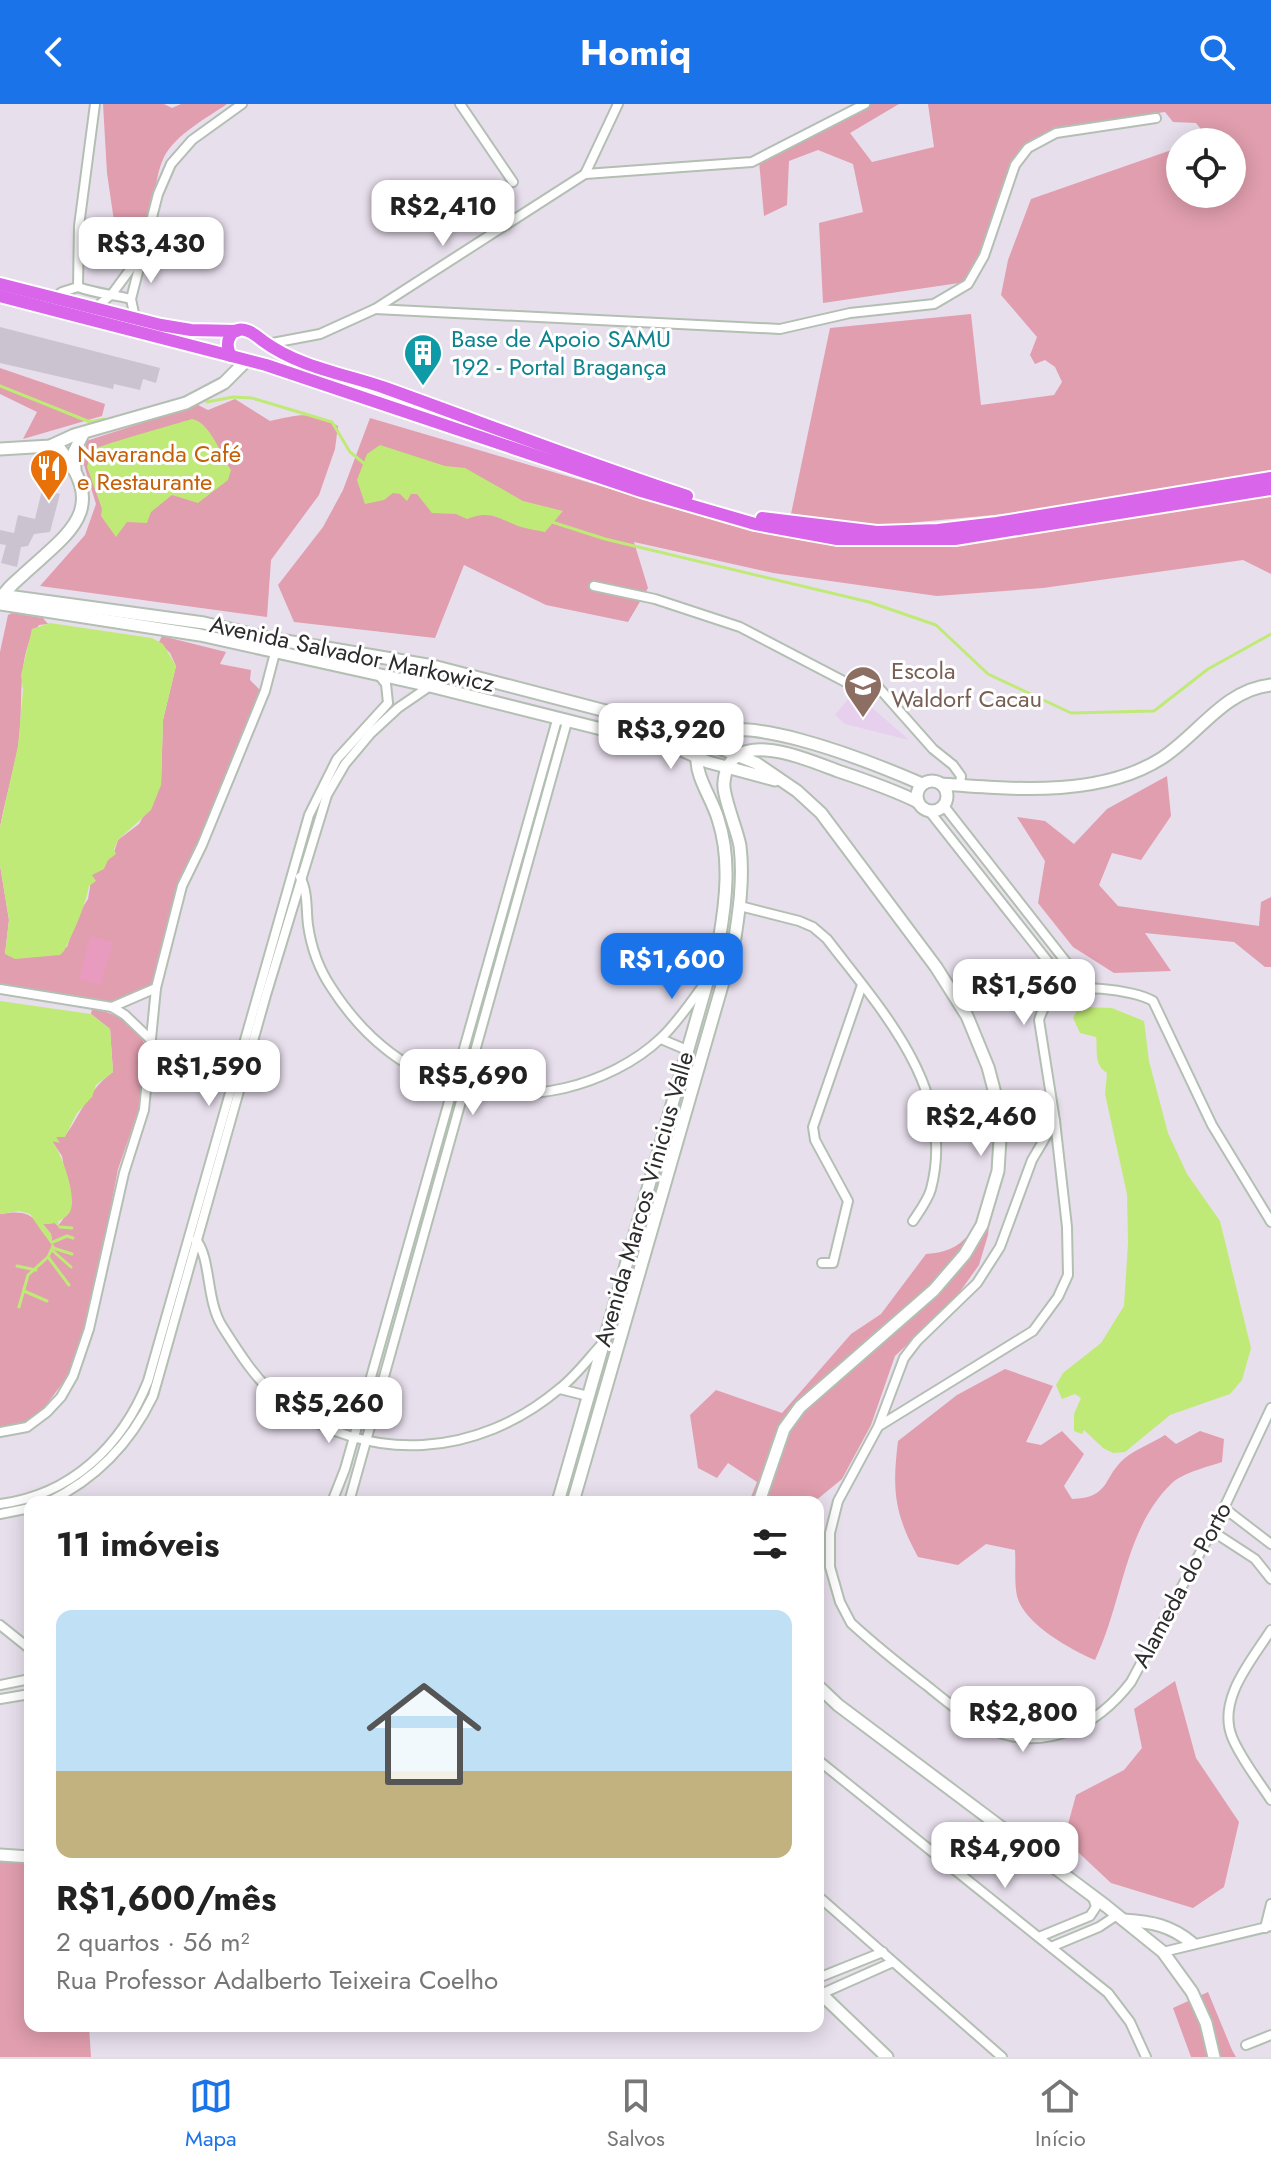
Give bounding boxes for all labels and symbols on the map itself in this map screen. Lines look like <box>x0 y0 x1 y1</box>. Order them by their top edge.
pin: R$2,410 <box>369 180 517 248</box>
pin: R$3,430 <box>77 217 225 285</box>
place label: Base de Apoio SAMU 192 - Portal Bragança <box>451 321 671 384</box>
building icon: Base de Apoio SAMU 192 - Portal Bragança <box>402 332 444 387</box>
place label: Navaranda Café e Restaurante <box>77 436 241 499</box>
restaurant icon: Navaranda Café e Restaurante <box>28 447 70 502</box>
street label: Avenida Salvador Markowicz <box>207 606 498 701</box>
place label: Escola Waldorf Cacau <box>891 653 1042 716</box>
school or university icon: Escola Waldorf Cacau <box>842 664 884 719</box>
pin: R$3,920 <box>597 703 745 771</box>
pin: R$1,600 <box>598 933 746 1001</box>
pin: R$1,560 <box>950 959 1098 1027</box>
pin: R$1,590 <box>135 1040 283 1108</box>
street label: Avenida Marcos Vinicius Valle <box>585 1047 702 1350</box>
pin: R$5,690 <box>399 1049 547 1117</box>
pin: R$2,460 <box>907 1090 1055 1158</box>
pin: R$5,260 <box>255 1377 403 1445</box>
street label: Alameda do Porto <box>1123 1496 1240 1674</box>
pin: R$2,800 <box>949 1686 1097 1754</box>
pin: R$4,900 <box>931 1822 1079 1890</box>

